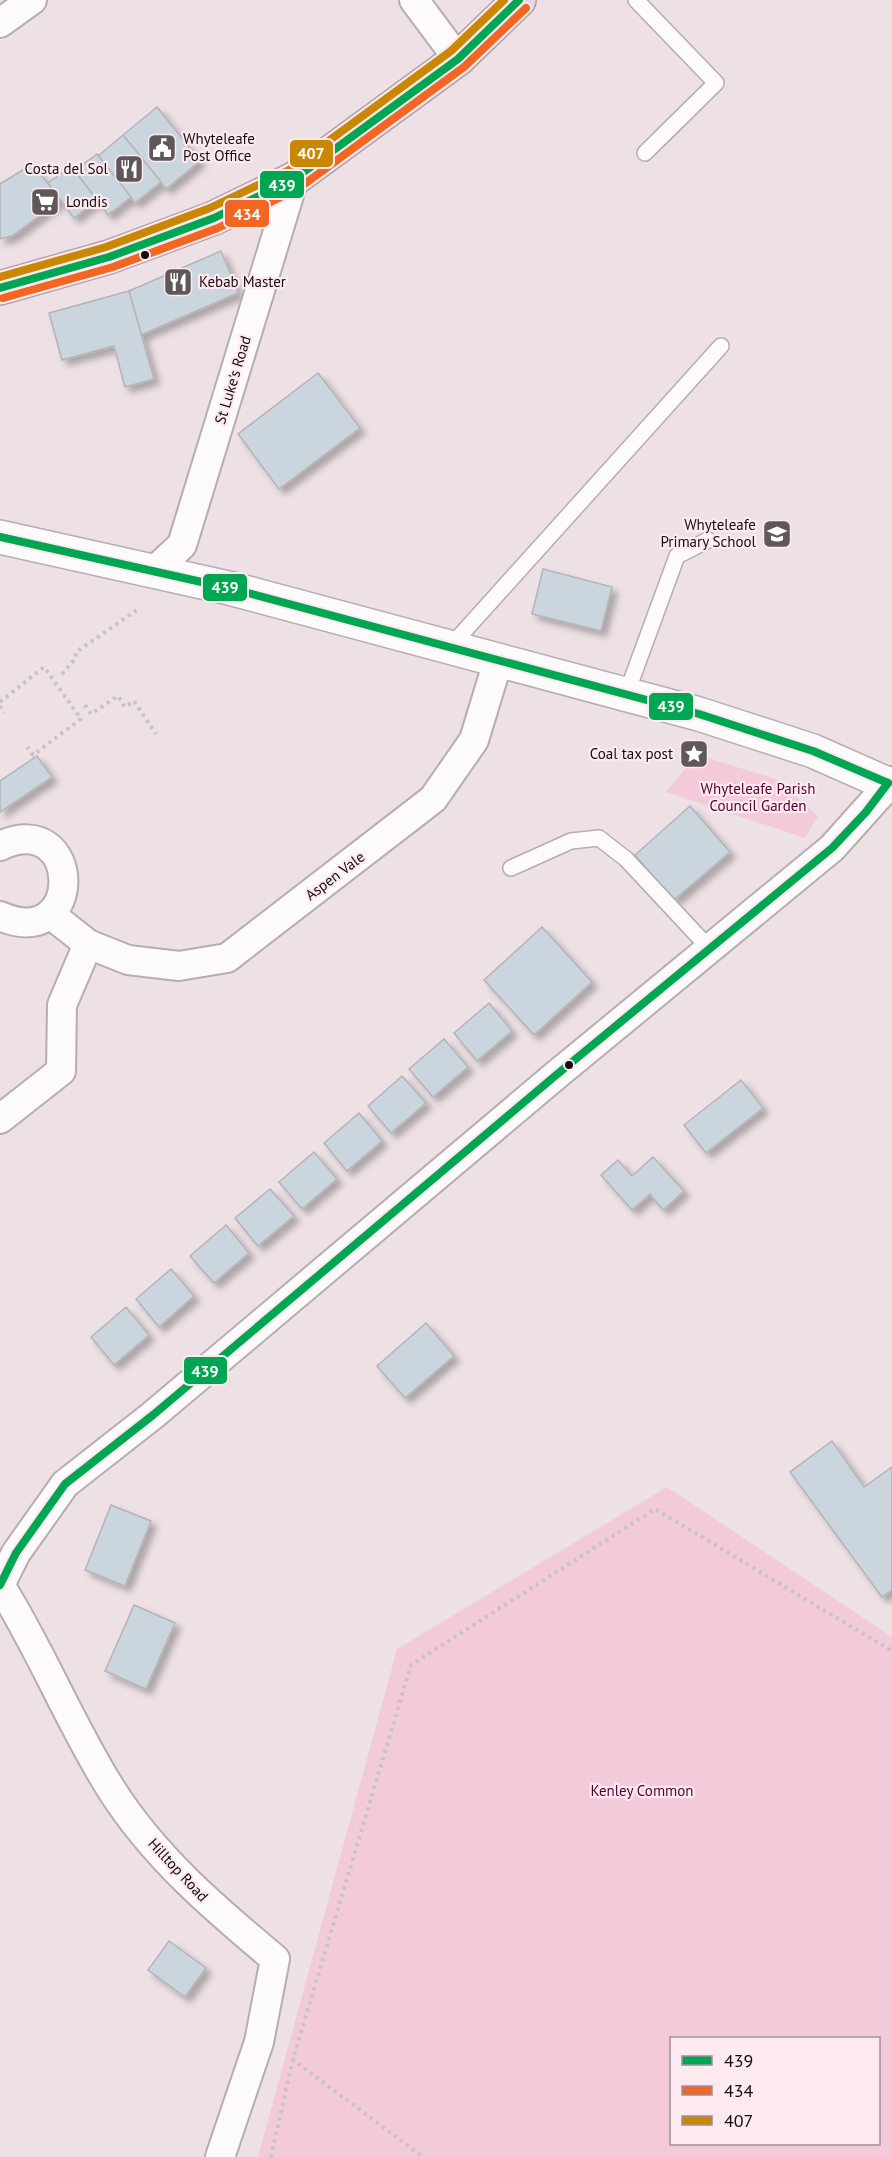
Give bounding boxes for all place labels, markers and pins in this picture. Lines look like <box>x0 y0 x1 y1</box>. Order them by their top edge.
place label: Whyteleafe Post Office <box>183 129 255 165</box>
public building icon: Whyteleafe Post Office <box>146 132 178 164</box>
restaurant icon: Costa del Sol <box>113 153 145 185</box>
place label: Costa del Sol <box>25 159 109 178</box>
supermarket icon: Londis <box>29 186 61 218</box>
place label: Londis <box>66 192 108 211</box>
unlabelled marker <box>139 249 151 261</box>
restaurant icon: Kebab Master <box>162 266 194 298</box>
place label: Kebab Master <box>199 272 286 291</box>
place label: Whyteleafe Primary School <box>660 515 757 551</box>
school or university icon: Whyteleafe Primary School <box>761 518 793 550</box>
place icon: Coal tax post <box>678 738 710 770</box>
place label: Coal tax post <box>590 744 673 763</box>
unlabelled marker <box>563 1059 575 1071</box>

